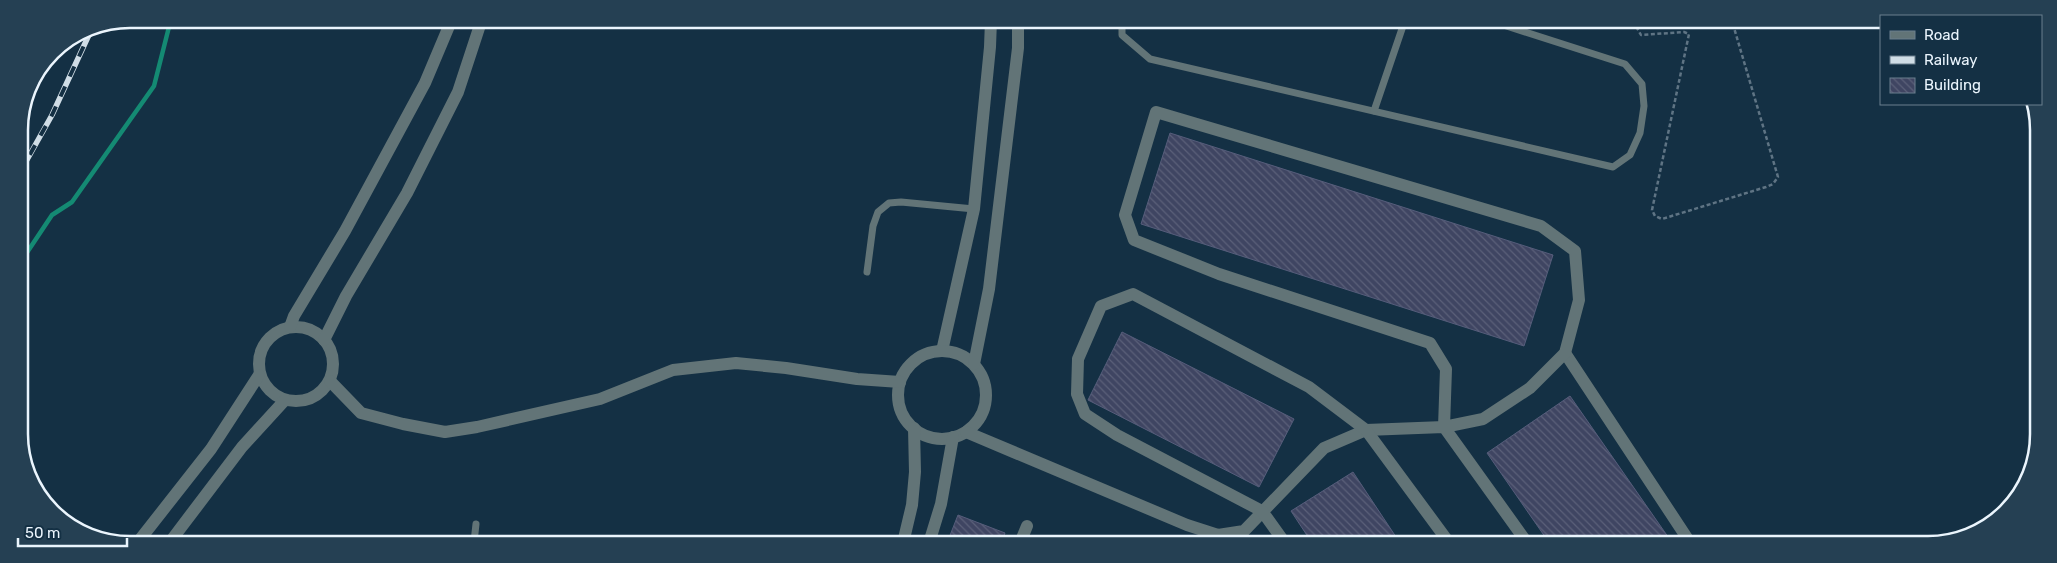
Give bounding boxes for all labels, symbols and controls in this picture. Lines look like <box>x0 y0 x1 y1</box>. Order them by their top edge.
legend <box>1880 15 2042 105</box>
text: Road <box>1924 26 1960 44</box>
text: Railway <box>1924 51 1978 69</box>
text: Building <box>1924 76 1981 94</box>
scale bar <box>18 516 126 548</box>
text: 50 m <box>25 524 60 542</box>

